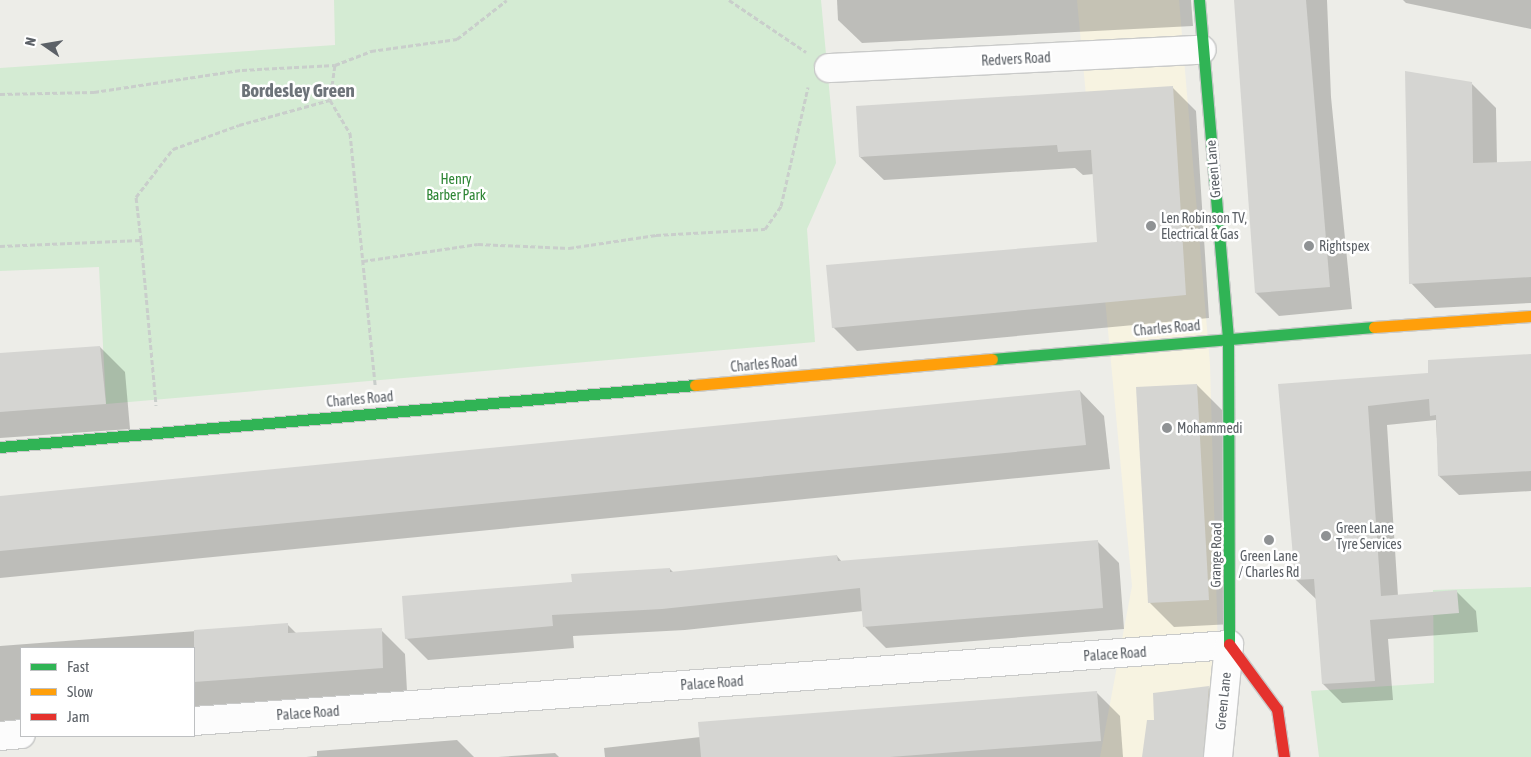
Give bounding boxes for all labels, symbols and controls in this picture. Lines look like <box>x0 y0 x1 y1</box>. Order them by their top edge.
north arrow <box>20 20 70 70</box>
text: N <box>22 36 39 47</box>
street label: Redvers Road <box>981 49 1051 69</box>
district label: Bordesley Green <box>241 80 355 102</box>
street label: Green Lane <box>1202 139 1224 199</box>
park label: Henry Barber Park <box>426 171 486 203</box>
place label: Len Robinson TV, Electrical & Gas <box>1161 210 1247 242</box>
marker: Len Robinson TV, Electrical & Gas <box>1145 220 1157 232</box>
place label: Rightspex <box>1319 238 1370 254</box>
marker: Rightspex <box>1303 240 1315 252</box>
street label: Charles Road <box>1133 317 1201 339</box>
street label: Charles Road <box>730 353 798 375</box>
street label: Charles Road <box>326 388 394 410</box>
place label: Mohammedi <box>1177 420 1243 436</box>
marker: Mohammedi <box>1161 422 1173 434</box>
place label: Green Lane Tyre Services <box>1336 520 1402 552</box>
street label: Grange Road <box>1207 522 1225 588</box>
marker: Green Lane Tyre Services <box>1320 530 1332 542</box>
marker: Green Lane / Charles Rd <box>1263 534 1275 546</box>
place label: Green Lane / Charles Rd <box>1239 548 1299 580</box>
street label: Palace Road <box>1083 643 1147 665</box>
legend <box>20 647 195 737</box>
text: Fast <box>67 658 89 675</box>
street label: Green Lane <box>1212 671 1234 731</box>
street label: Palace Road <box>680 672 744 694</box>
text: Slow <box>67 683 93 700</box>
street label: Palace Road <box>276 702 340 724</box>
text: Jam <box>67 708 90 725</box>

